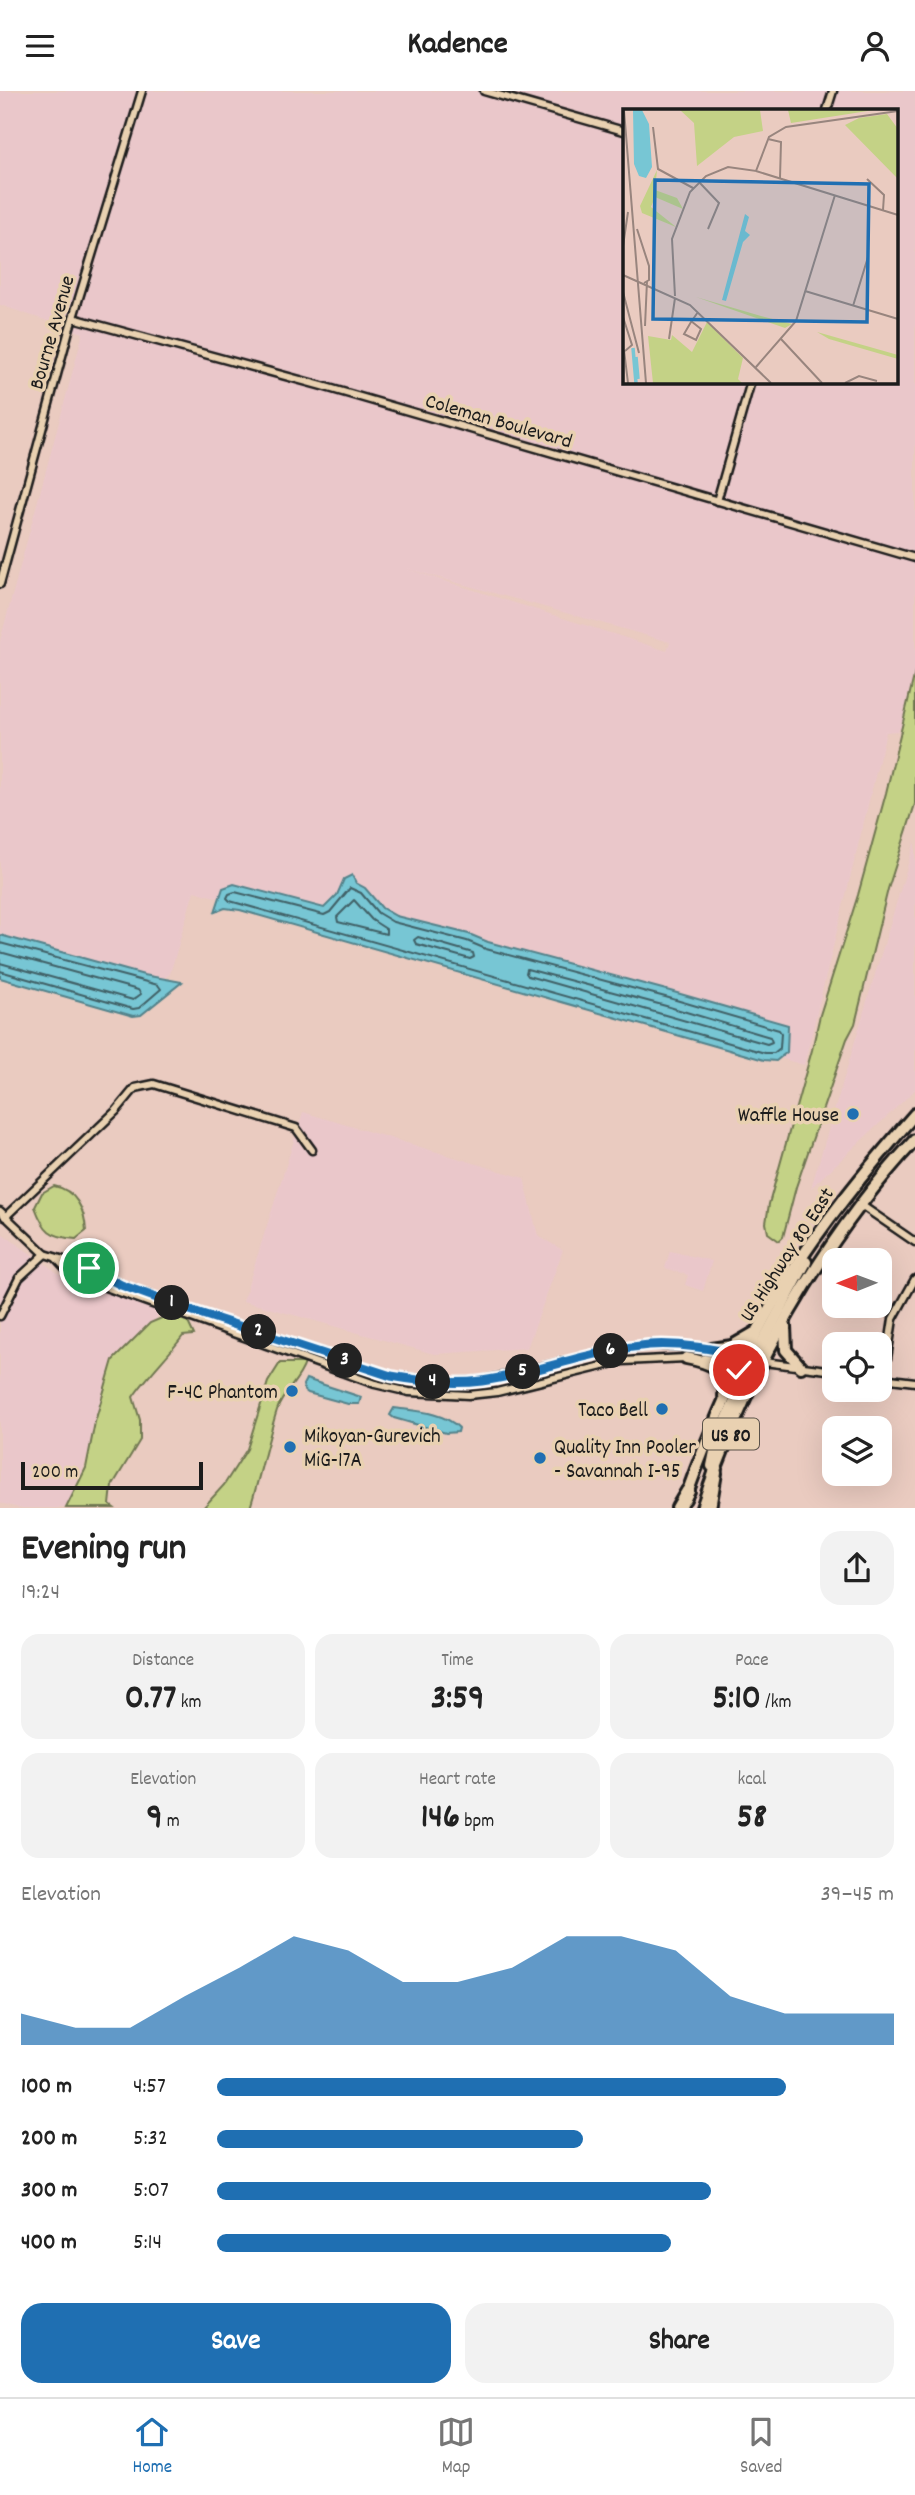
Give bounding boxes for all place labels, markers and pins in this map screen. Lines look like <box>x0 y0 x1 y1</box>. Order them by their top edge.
place label: Waffle House <box>738 1102 839 1132</box>
marker: Waffle House <box>845 1106 861 1122</box>
pin <box>59 1238 119 1298</box>
pin: 1 <box>154 1285 190 1321</box>
pin: 2 <box>242 1315 276 1349</box>
pin: 6 <box>594 1333 628 1369</box>
pin <box>709 1340 769 1400</box>
pin: 3 <box>328 1343 362 1379</box>
pin: 5 <box>505 1355 540 1389</box>
pin: 4 <box>416 1365 450 1399</box>
place label: F-4C Phantom <box>167 1379 278 1409</box>
marker: F-4C Phantom <box>284 1383 300 1399</box>
place label: Taco Bell <box>578 1397 648 1427</box>
marker: Taco Bell <box>654 1401 670 1417</box>
place label: Mikoyan-Gurevich MiG-17A <box>304 1423 441 1477</box>
place label: Quality Inn Pooler - Savannah I-95 <box>554 1434 696 1488</box>
marker: Mikoyan-Gurevich MiG-17A <box>282 1439 298 1455</box>
marker: Quality Inn Pooler - Savannah I-95 <box>532 1450 548 1466</box>

